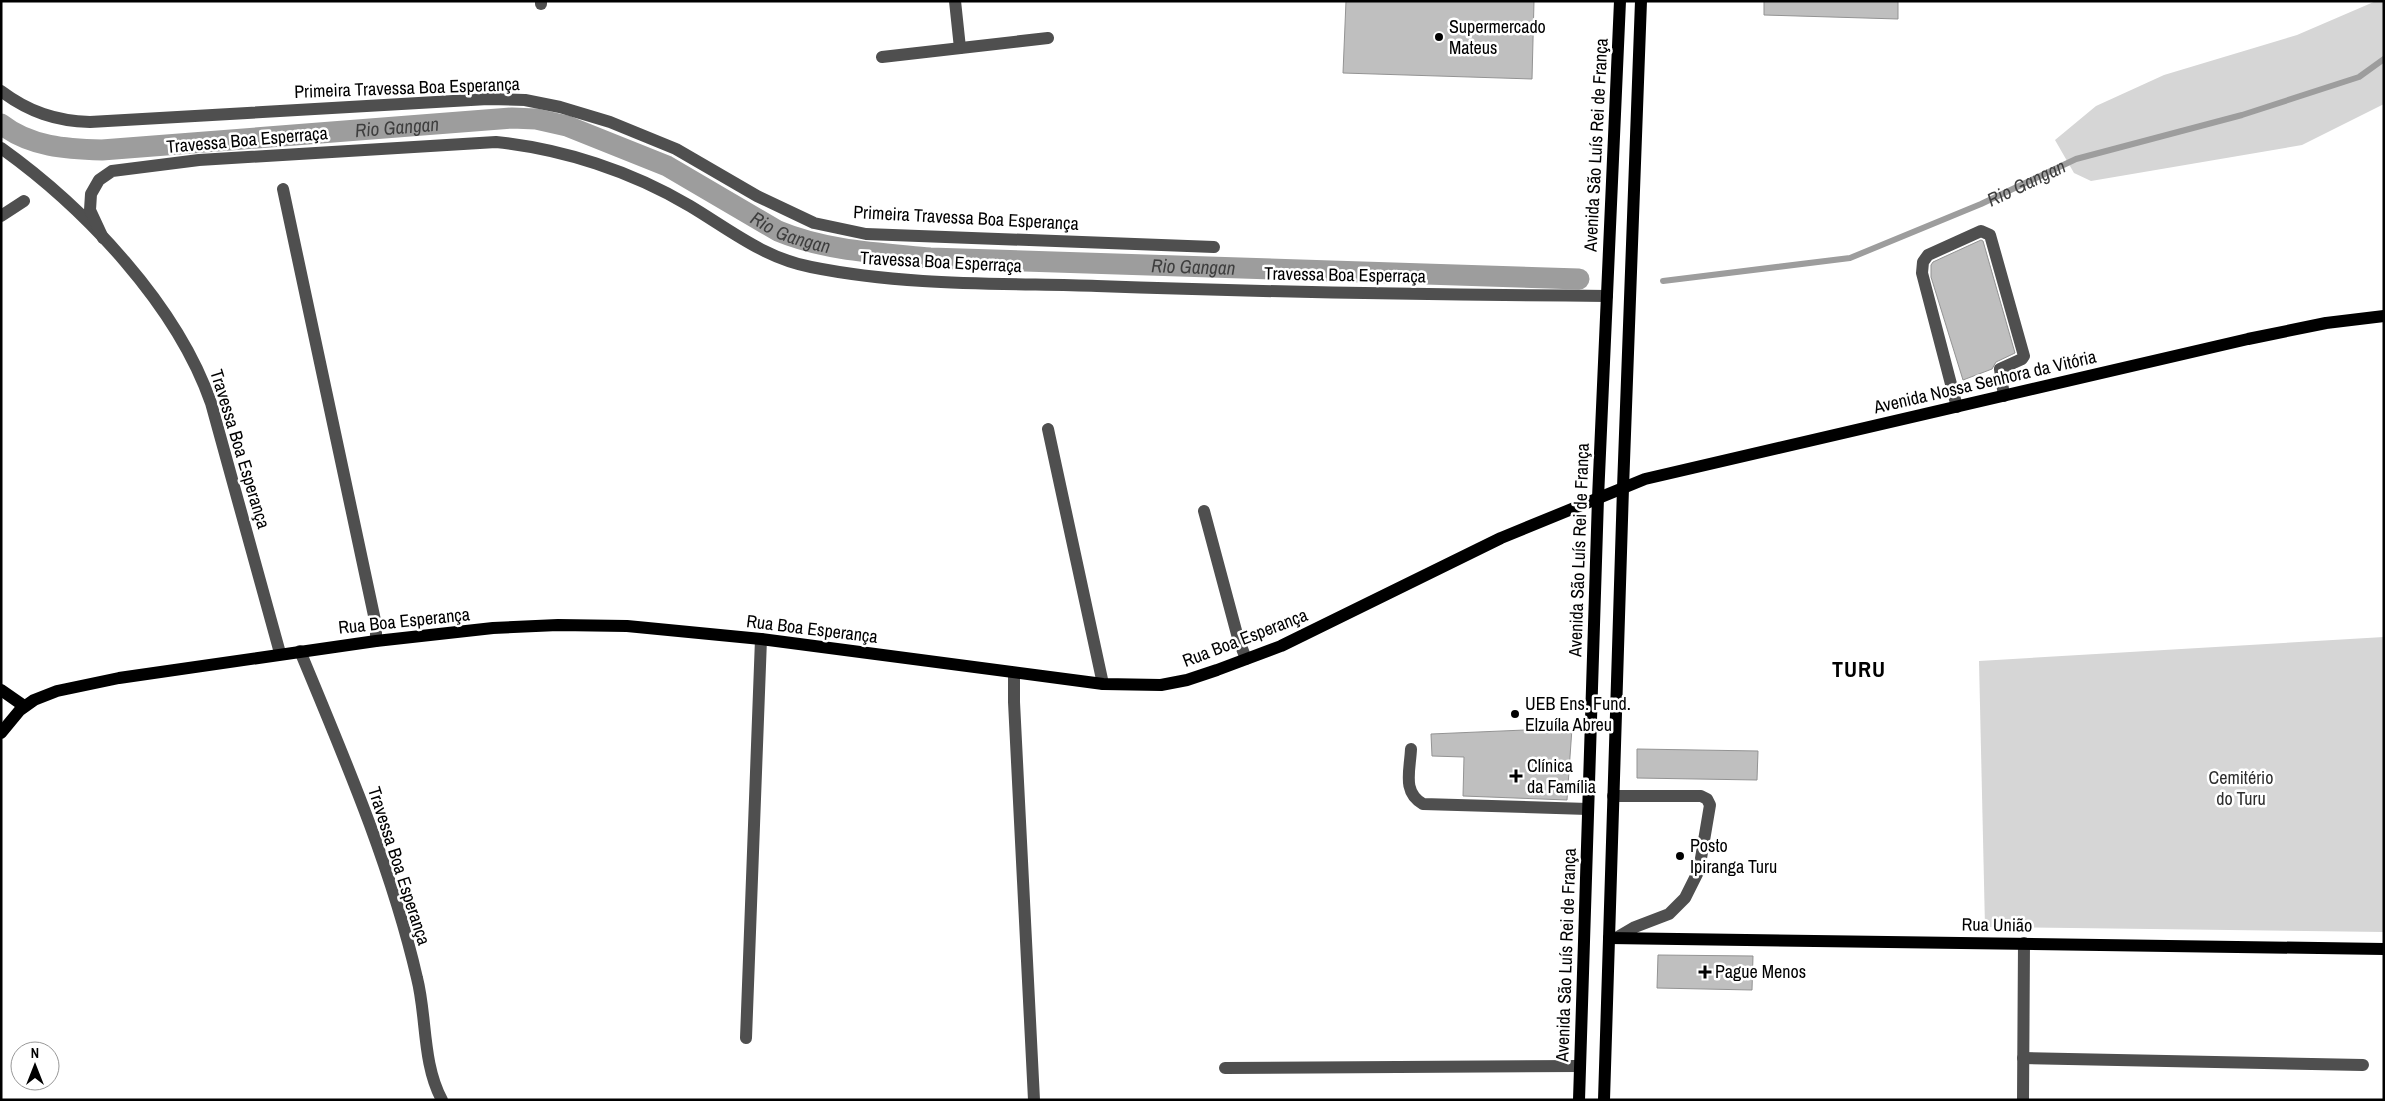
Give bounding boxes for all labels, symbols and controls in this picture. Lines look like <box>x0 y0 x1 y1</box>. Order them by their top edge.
place label: Supermercado Mateus <box>1449 14 1546 60</box>
marker: Supermercado Mateus <box>1433 31 1445 43</box>
street label: Avenida São Luís Rei de França <box>1577 38 1614 253</box>
street label: Primeira Travessa Boa Esperança <box>294 71 520 104</box>
water label: Rio Gangan <box>354 111 440 143</box>
street label: Travessa Boa Esperraça <box>165 120 329 159</box>
water label: Rio Gangan <box>1983 153 2070 212</box>
street label: Primeira Travessa Boa Esperança <box>853 199 1079 236</box>
water label: Rio Gangan <box>746 205 833 259</box>
street label: Travessa Boa Esperraça <box>860 245 1023 278</box>
water label: Rio Gangan <box>1151 252 1236 281</box>
street label: Travessa Boa Esperraça <box>1264 261 1426 288</box>
street label: Avenida Nossa Senhora da Vitória <box>1870 344 2099 420</box>
street label: Travessa Boa Esperança <box>204 366 277 531</box>
street label: Avenida São Luís Rei de França <box>1562 443 1595 658</box>
street label: Rua Boa Esperança <box>337 601 471 640</box>
street label: Rua Boa Esperança <box>1179 602 1311 673</box>
street label: Rua Boa Esperança <box>745 608 879 649</box>
district label: TURU <box>1832 654 1886 684</box>
place label: UEB Ens. Fund. Elzuíla Abreu <box>1525 691 1631 737</box>
marker: UEB Ens. Fund. Elzuíla Abreu <box>1509 708 1521 720</box>
place label: Clínica da Família <box>1527 753 1596 799</box>
park label: Cemitério do Turu <box>2209 765 2273 811</box>
marker: Clínica da Família <box>1509 769 1523 783</box>
street label: Travessa Boa Esperança <box>362 783 437 948</box>
place label: Posto Ipiranga Turu <box>1690 833 1777 879</box>
street label: Avenida São Luís Rei de França <box>1549 848 1582 1063</box>
marker: Posto Ipiranga Turu <box>1674 850 1686 862</box>
street label: Rua União <box>1962 911 2033 938</box>
place label: Pague Menos <box>1715 959 1806 984</box>
marker: Pague Menos <box>1699 966 1711 978</box>
north arrow <box>10 1041 60 1091</box>
text: N <box>31 1044 39 1062</box>

